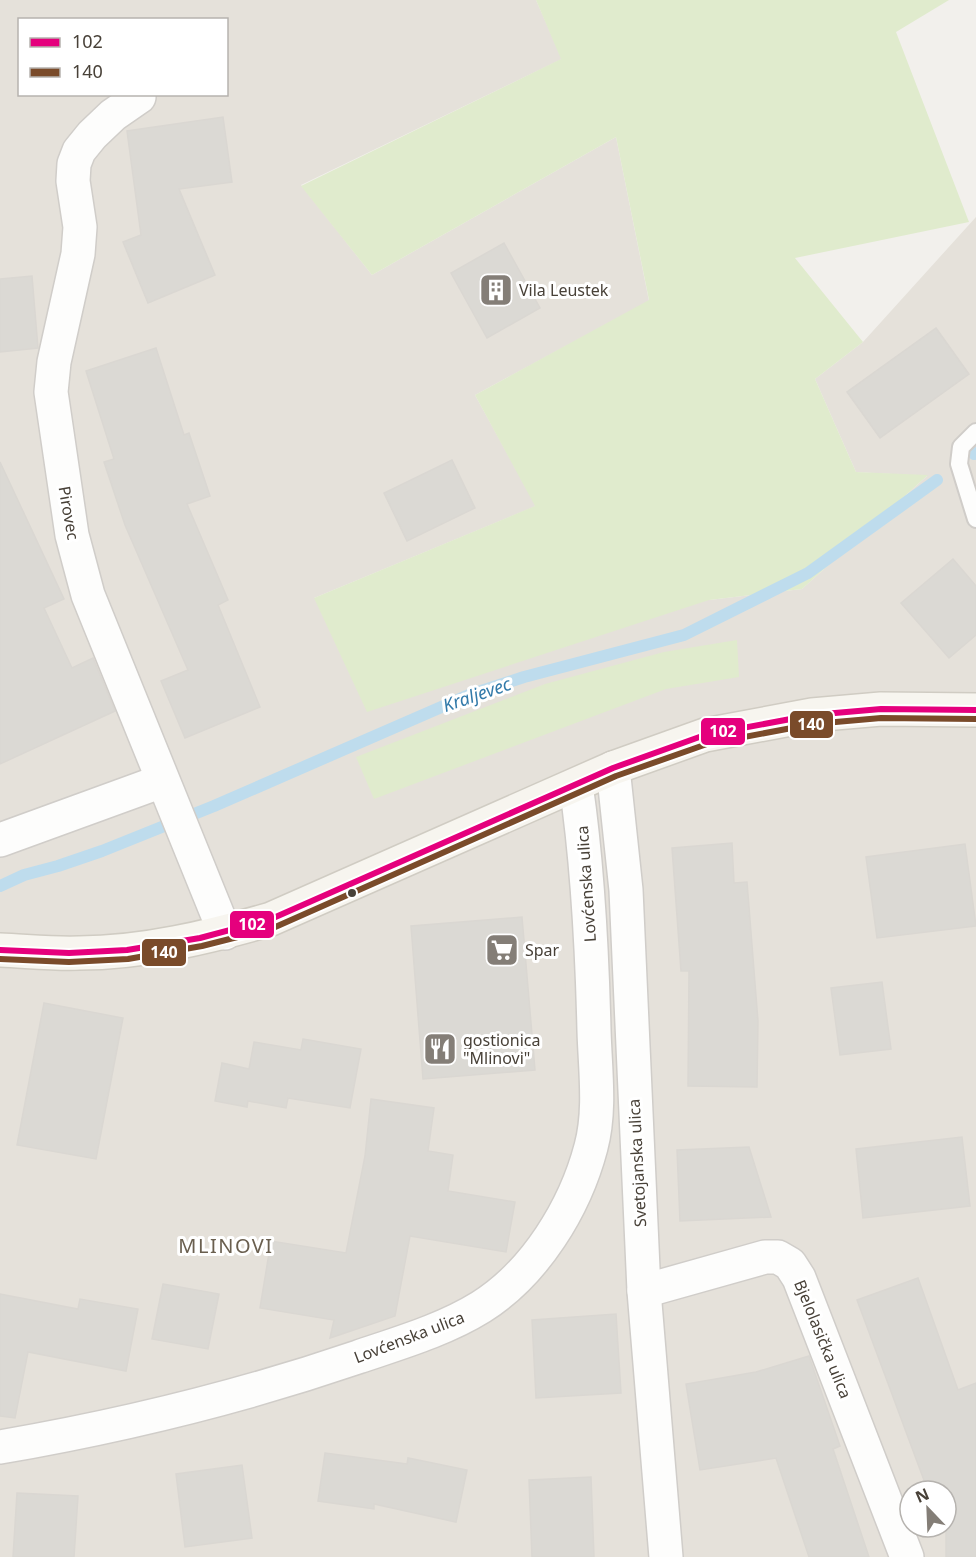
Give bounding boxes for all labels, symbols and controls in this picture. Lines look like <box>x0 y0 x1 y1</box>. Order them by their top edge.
legend <box>18 18 228 96</box>
text: 102 <box>72 29 103 53</box>
text: 140 <box>72 59 103 83</box>
building icon: Vila Leustek <box>478 272 514 308</box>
place label: Vila Leustek <box>519 279 609 301</box>
street label: Pirovec <box>53 484 85 542</box>
water label: Kraljevec <box>439 671 515 717</box>
line badge: 140 <box>789 710 834 739</box>
text: 140 <box>797 713 825 735</box>
line badge: 102 <box>700 717 746 746</box>
text: 102 <box>709 720 737 742</box>
street label: Lovćenska ulica <box>571 825 601 943</box>
unlabelled marker <box>346 887 358 899</box>
line badge: 102 <box>229 910 275 939</box>
text: 102 <box>238 913 266 935</box>
supermarket icon: Spar <box>484 932 520 968</box>
line badge: 140 <box>141 938 187 967</box>
place label: Spar <box>525 939 560 961</box>
text: 140 <box>150 941 178 963</box>
place label: gostionica "Mlinovi" <box>463 1029 540 1069</box>
restaurant icon: gostionica "Mlinovi" <box>422 1031 458 1067</box>
street label: Svetojanska ulica <box>623 1098 651 1228</box>
district label: MLINOVI <box>178 1232 274 1259</box>
street label: Bjelolasička ulica <box>789 1276 857 1402</box>
street label: Lovćenska ulica <box>351 1306 467 1368</box>
north arrow <box>898 1479 958 1539</box>
text: N <box>912 1483 932 1508</box>

